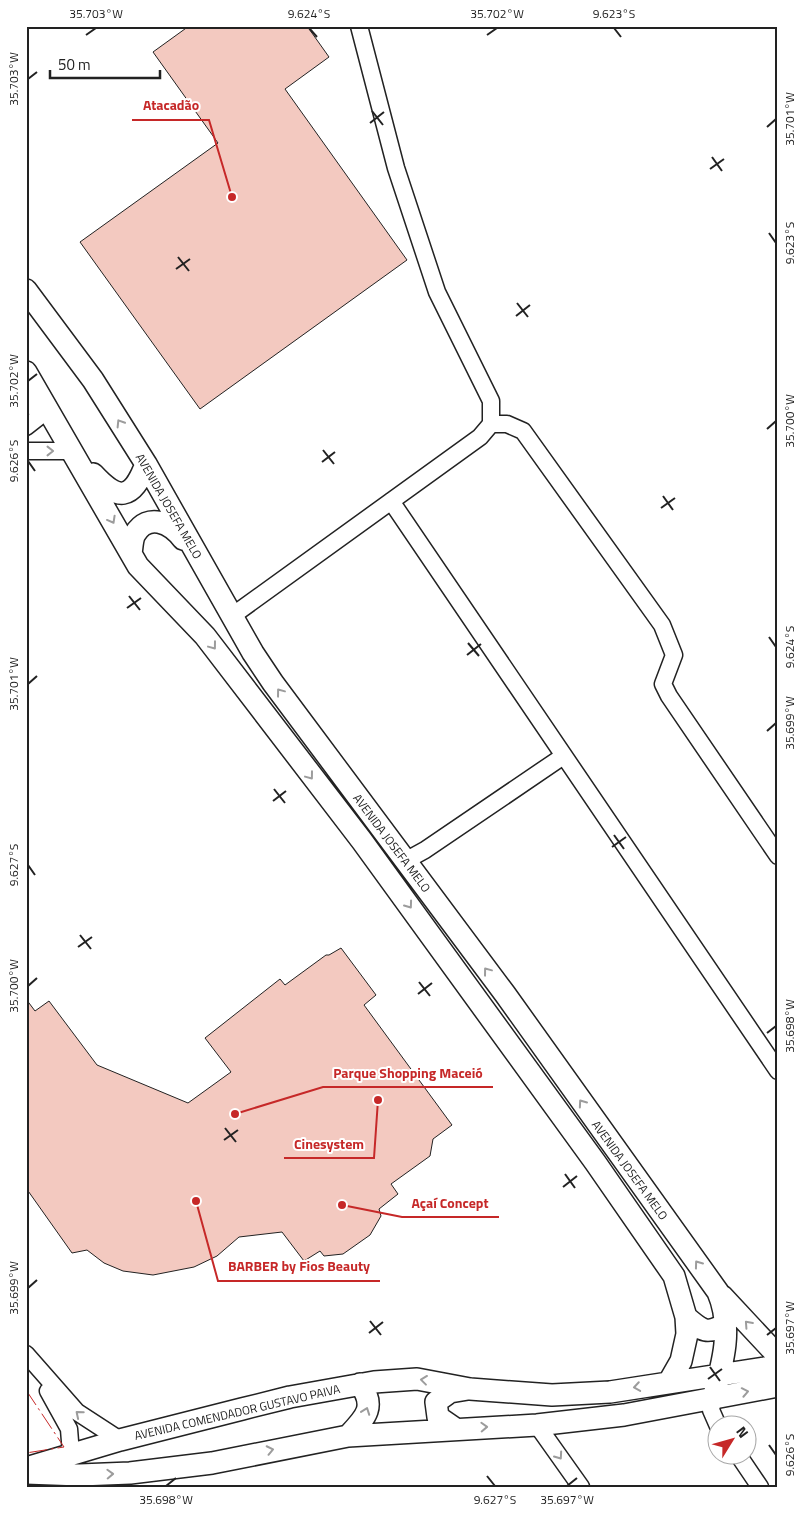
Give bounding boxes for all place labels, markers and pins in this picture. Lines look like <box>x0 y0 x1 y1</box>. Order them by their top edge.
callout: Atacadão <box>132 91 209 120</box>
callout: Parque Shopping Maceió <box>323 1058 493 1087</box>
callout: Cinesystem <box>284 1129 374 1158</box>
callout: Açaí Concept <box>402 1188 499 1217</box>
callout: BARBER by Fios Beauty <box>218 1252 380 1281</box>

